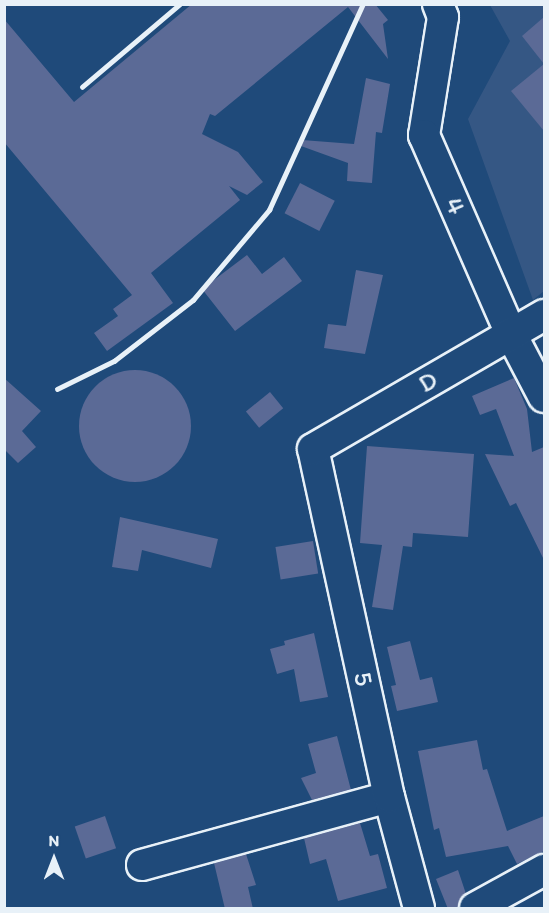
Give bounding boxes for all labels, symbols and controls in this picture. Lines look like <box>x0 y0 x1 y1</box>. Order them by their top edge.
street label: 4 <box>438 193 472 219</box>
street label: D <box>413 364 443 400</box>
street label: 5 <box>346 669 380 689</box>
north arrow <box>24 829 84 889</box>
text: N <box>49 831 59 850</box>

